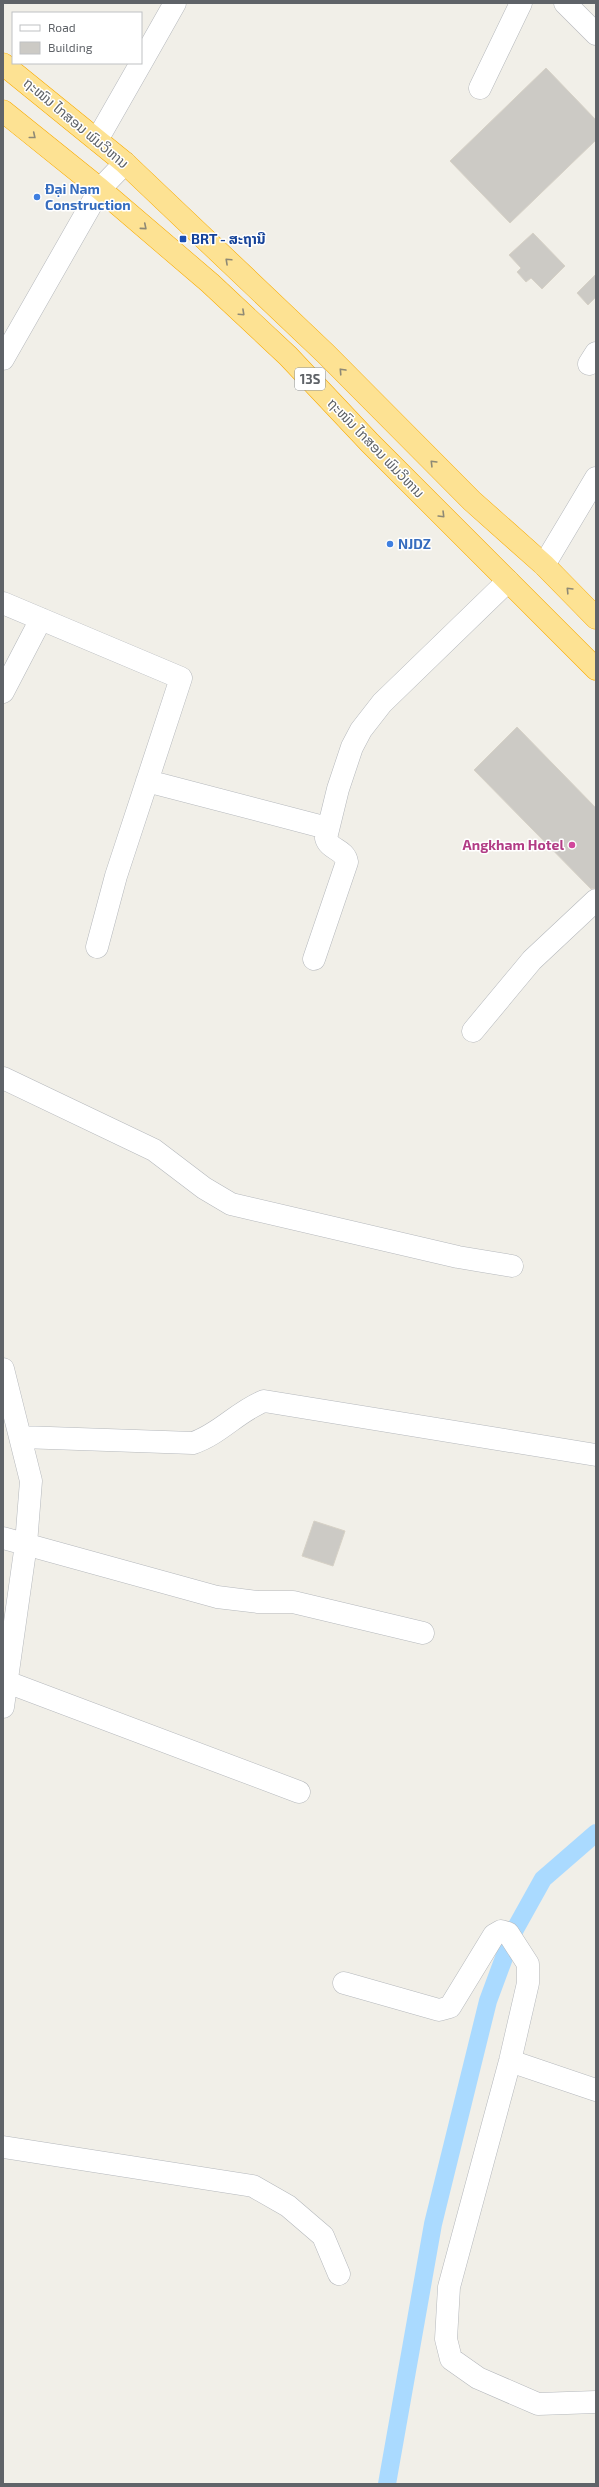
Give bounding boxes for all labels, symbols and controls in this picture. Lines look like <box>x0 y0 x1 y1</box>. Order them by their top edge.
legend <box>12 12 142 64</box>
text: Road <box>48 20 76 34</box>
text: Building <box>48 40 93 54</box>
street label: ຖະໜົນ ໄກສອນ ພົມວິຫານ <box>20 74 132 172</box>
one-way arrow <box>29 131 36 138</box>
place label: Đại Nam Construction <box>45 180 131 213</box>
marker: Đại Nam Construction <box>32 192 42 202</box>
one-way arrow <box>140 223 147 230</box>
place label: BRT - ສະຖານີ <box>191 230 265 247</box>
marker: BRT - ສະຖານີ <box>178 234 188 244</box>
one-way arrow <box>225 258 233 265</box>
one-way arrow <box>237 308 245 315</box>
road number: 13S <box>295 368 325 390</box>
one-way arrow <box>340 368 347 375</box>
street label: ຖະໜົນ ໄກສອນ ພົມວິຫານ <box>324 394 428 501</box>
one-way arrow <box>430 460 438 468</box>
one-way arrow <box>437 510 445 518</box>
place label: NJDZ <box>398 535 431 552</box>
marker: NJDZ <box>385 539 395 549</box>
one-way arrow <box>566 587 574 595</box>
place label: Angkham Hotel <box>463 836 564 853</box>
marker: Angkham Hotel <box>567 840 577 850</box>

